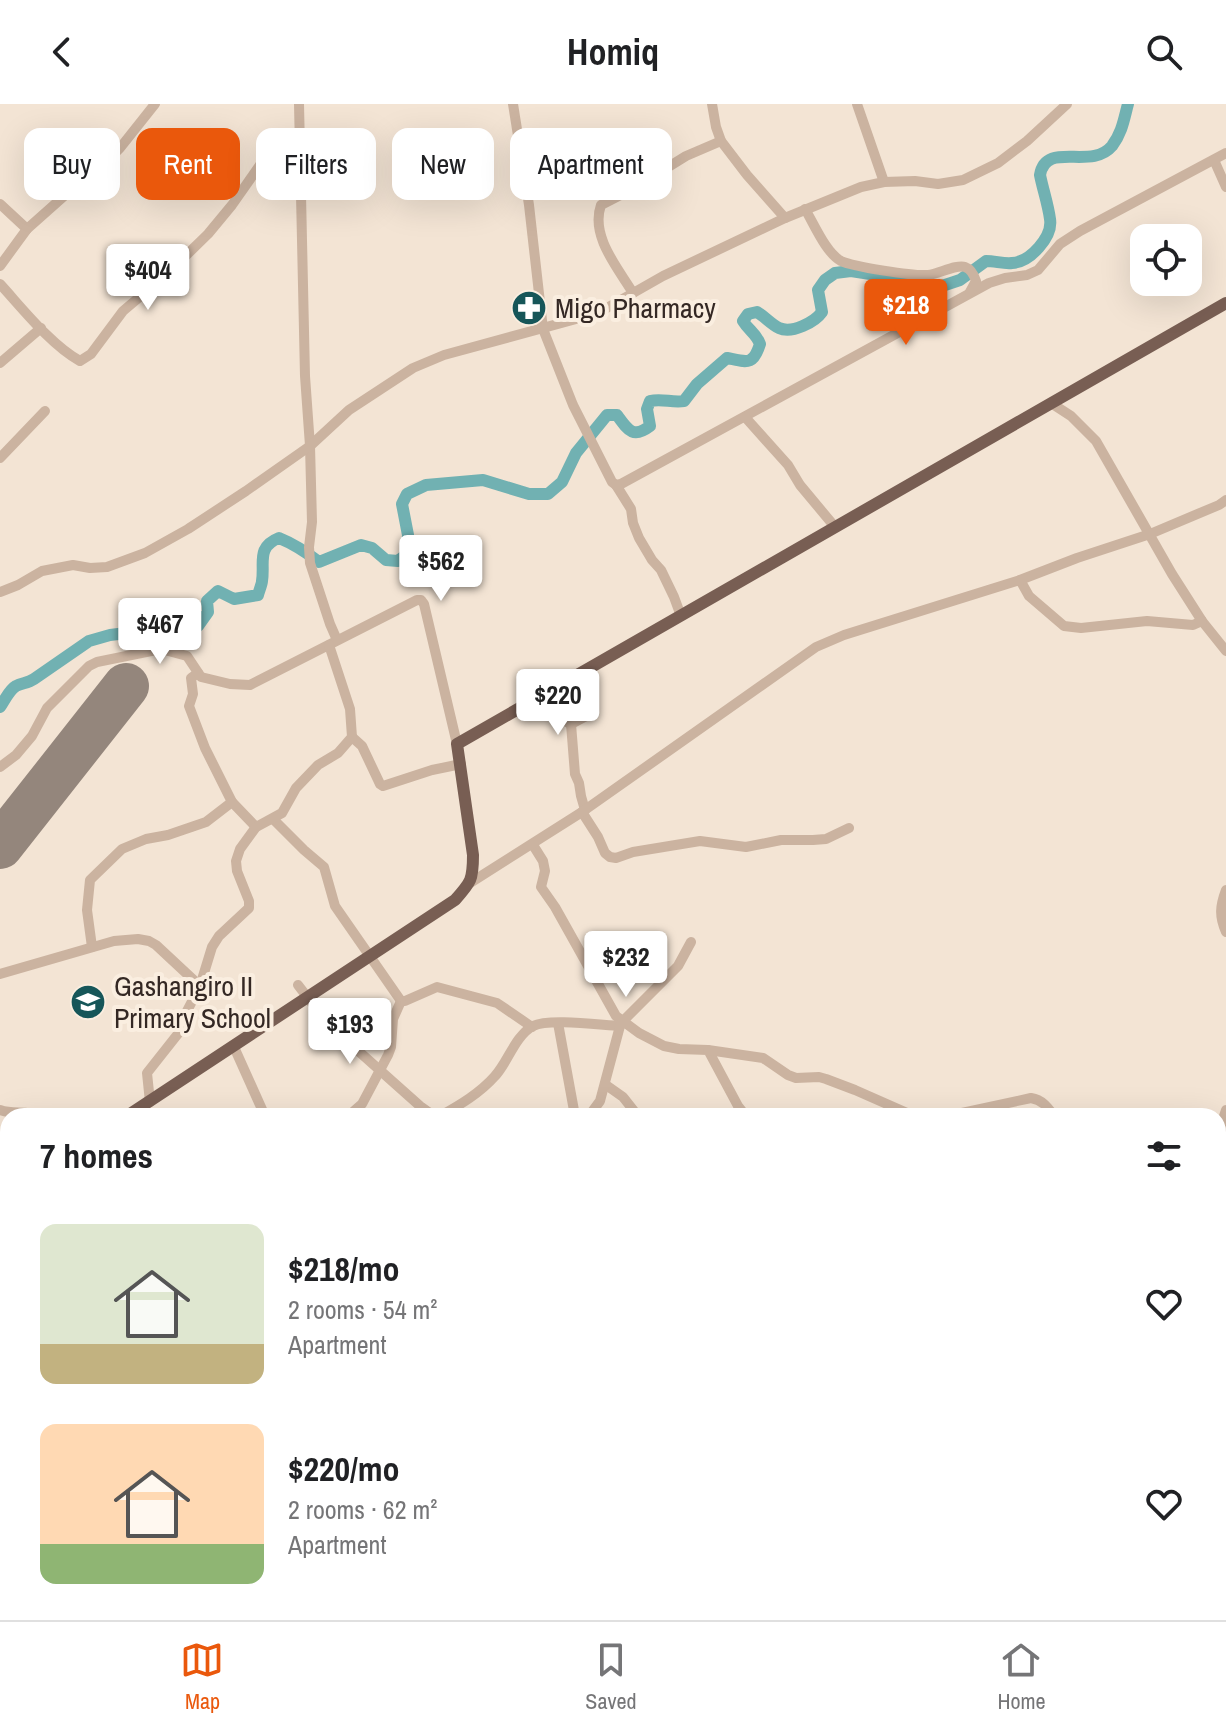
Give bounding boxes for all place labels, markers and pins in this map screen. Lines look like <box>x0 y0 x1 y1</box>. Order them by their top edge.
pin: $404 <box>101 244 195 312</box>
pin: $218 <box>859 279 953 347</box>
pharmacy icon: Migo Pharmacy <box>510 289 548 327</box>
place label: Migo Pharmacy <box>555 289 716 327</box>
pin: $562 <box>394 535 488 603</box>
pin: $467 <box>113 598 207 666</box>
pin: $220 <box>511 669 605 737</box>
pin: $232 <box>579 931 673 999</box>
place label: Gashangiro II Primary School <box>114 967 271 1037</box>
school or university icon: Gashangiro II Primary School <box>69 983 107 1021</box>
pin: $193 <box>303 998 397 1066</box>

